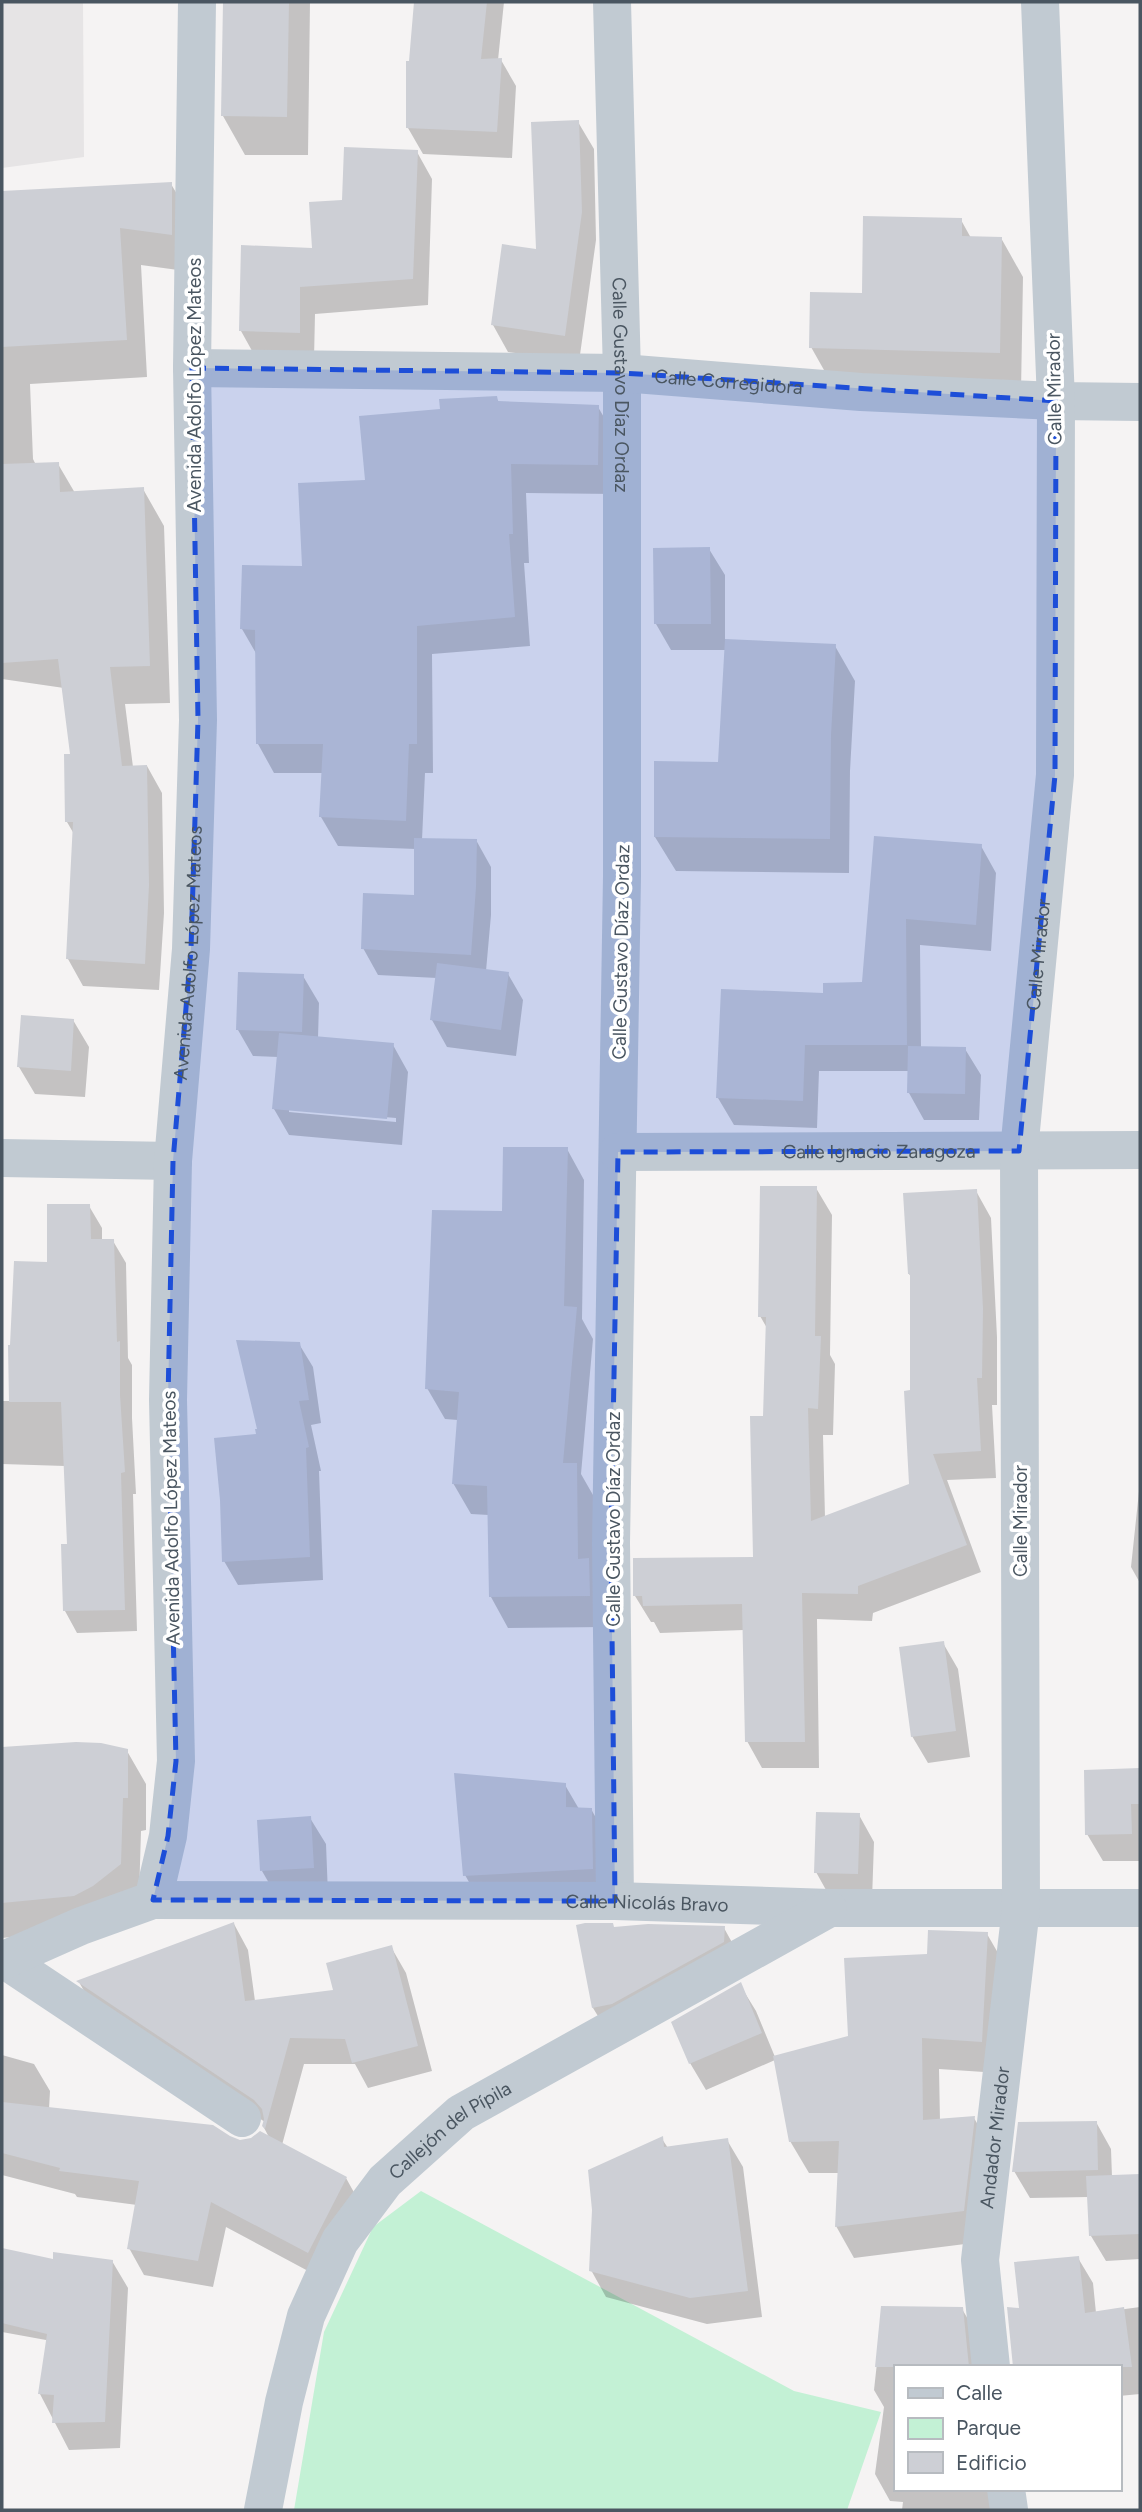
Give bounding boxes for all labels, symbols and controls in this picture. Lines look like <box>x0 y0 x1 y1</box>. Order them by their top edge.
street label: Avenida Adolfo López Mateos <box>183 258 206 512</box>
street label: Calle Gustavo Díaz Ordaz <box>608 277 634 493</box>
street label: Calle Mirador <box>1042 332 1066 445</box>
street label: Calle Corregidora <box>654 364 804 399</box>
street label: Avenida Adolfo López Mateos <box>168 825 206 1081</box>
street label: Calle Gustavo Díaz Ordaz <box>608 844 634 1060</box>
street label: Calle Mirador <box>1021 897 1055 1012</box>
street label: Calle Ignacio Zaragoza <box>782 1139 976 1163</box>
street label: Avenida Adolfo López Mateos <box>157 1390 185 1645</box>
street label: Calle Gustavo Díaz Ordaz <box>602 1411 625 1627</box>
street label: Calle Mirador <box>1009 1464 1032 1577</box>
street label: Calle Nicolás Bravo <box>565 1889 729 1916</box>
street label: Andador Mirador <box>975 2065 1014 2210</box>
street label: Callejón del Pípila <box>384 2076 515 2184</box>
legend <box>894 2365 1121 2491</box>
text: Calle <box>956 2380 1003 2405</box>
text: Parque <box>956 2415 1021 2440</box>
text: Edificio <box>956 2450 1027 2475</box>

